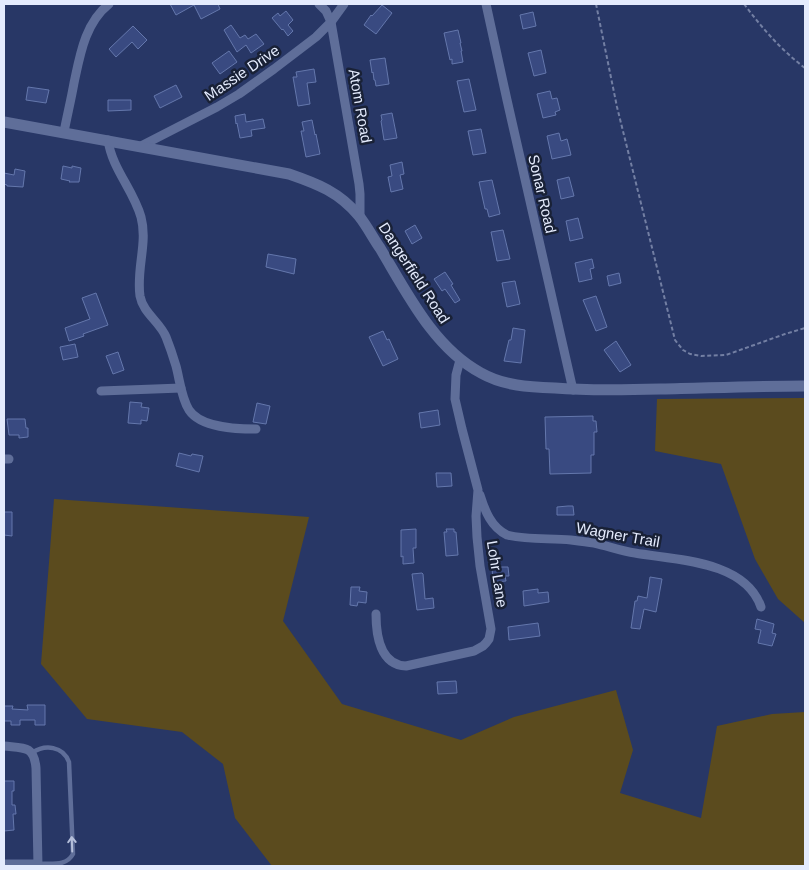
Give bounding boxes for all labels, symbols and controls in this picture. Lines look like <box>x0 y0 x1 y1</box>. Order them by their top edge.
street label: Massie Drive <box>201 41 282 104</box>
street label: Atom Road <box>346 67 375 144</box>
street label: Sonar Road <box>525 153 560 235</box>
street label: Dangerfield Road <box>375 219 453 326</box>
street label: Wagner Trail <box>575 519 661 550</box>
street label: Lohr Lane <box>484 539 511 609</box>
one-way arrow <box>67 836 77 852</box>

